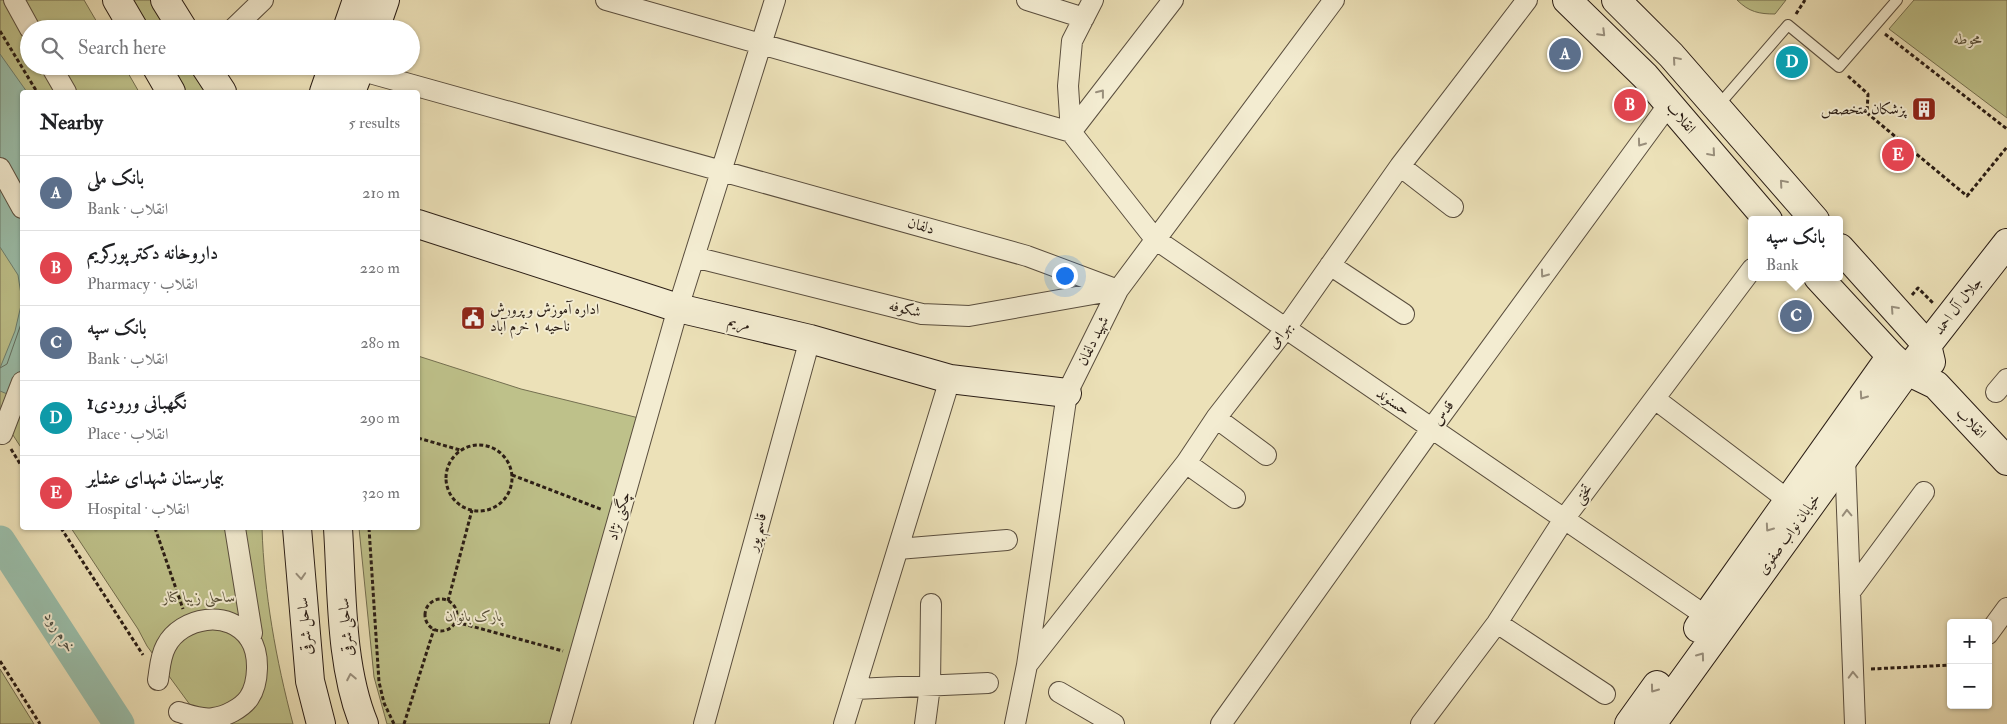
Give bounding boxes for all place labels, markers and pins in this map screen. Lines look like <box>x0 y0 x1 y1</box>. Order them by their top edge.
pin: A <box>1549 35 1581 73</box>
pin: D <box>1776 43 1808 81</box>
pin: B <box>1614 86 1646 124</box>
building icon: پزشکان متخصص <box>1911 96 1937 122</box>
place label: پزشکان متخصص <box>1821 100 1907 119</box>
pin: E <box>1882 136 1914 174</box>
pin: C <box>1780 297 1812 335</box>
place label: اداره آموزش و پرورش ناحیه ۱ خرم آباد <box>490 300 599 339</box>
public building icon: اداره آموزش و پرورش ناحیه ۱ خرم آباد <box>460 305 486 331</box>

